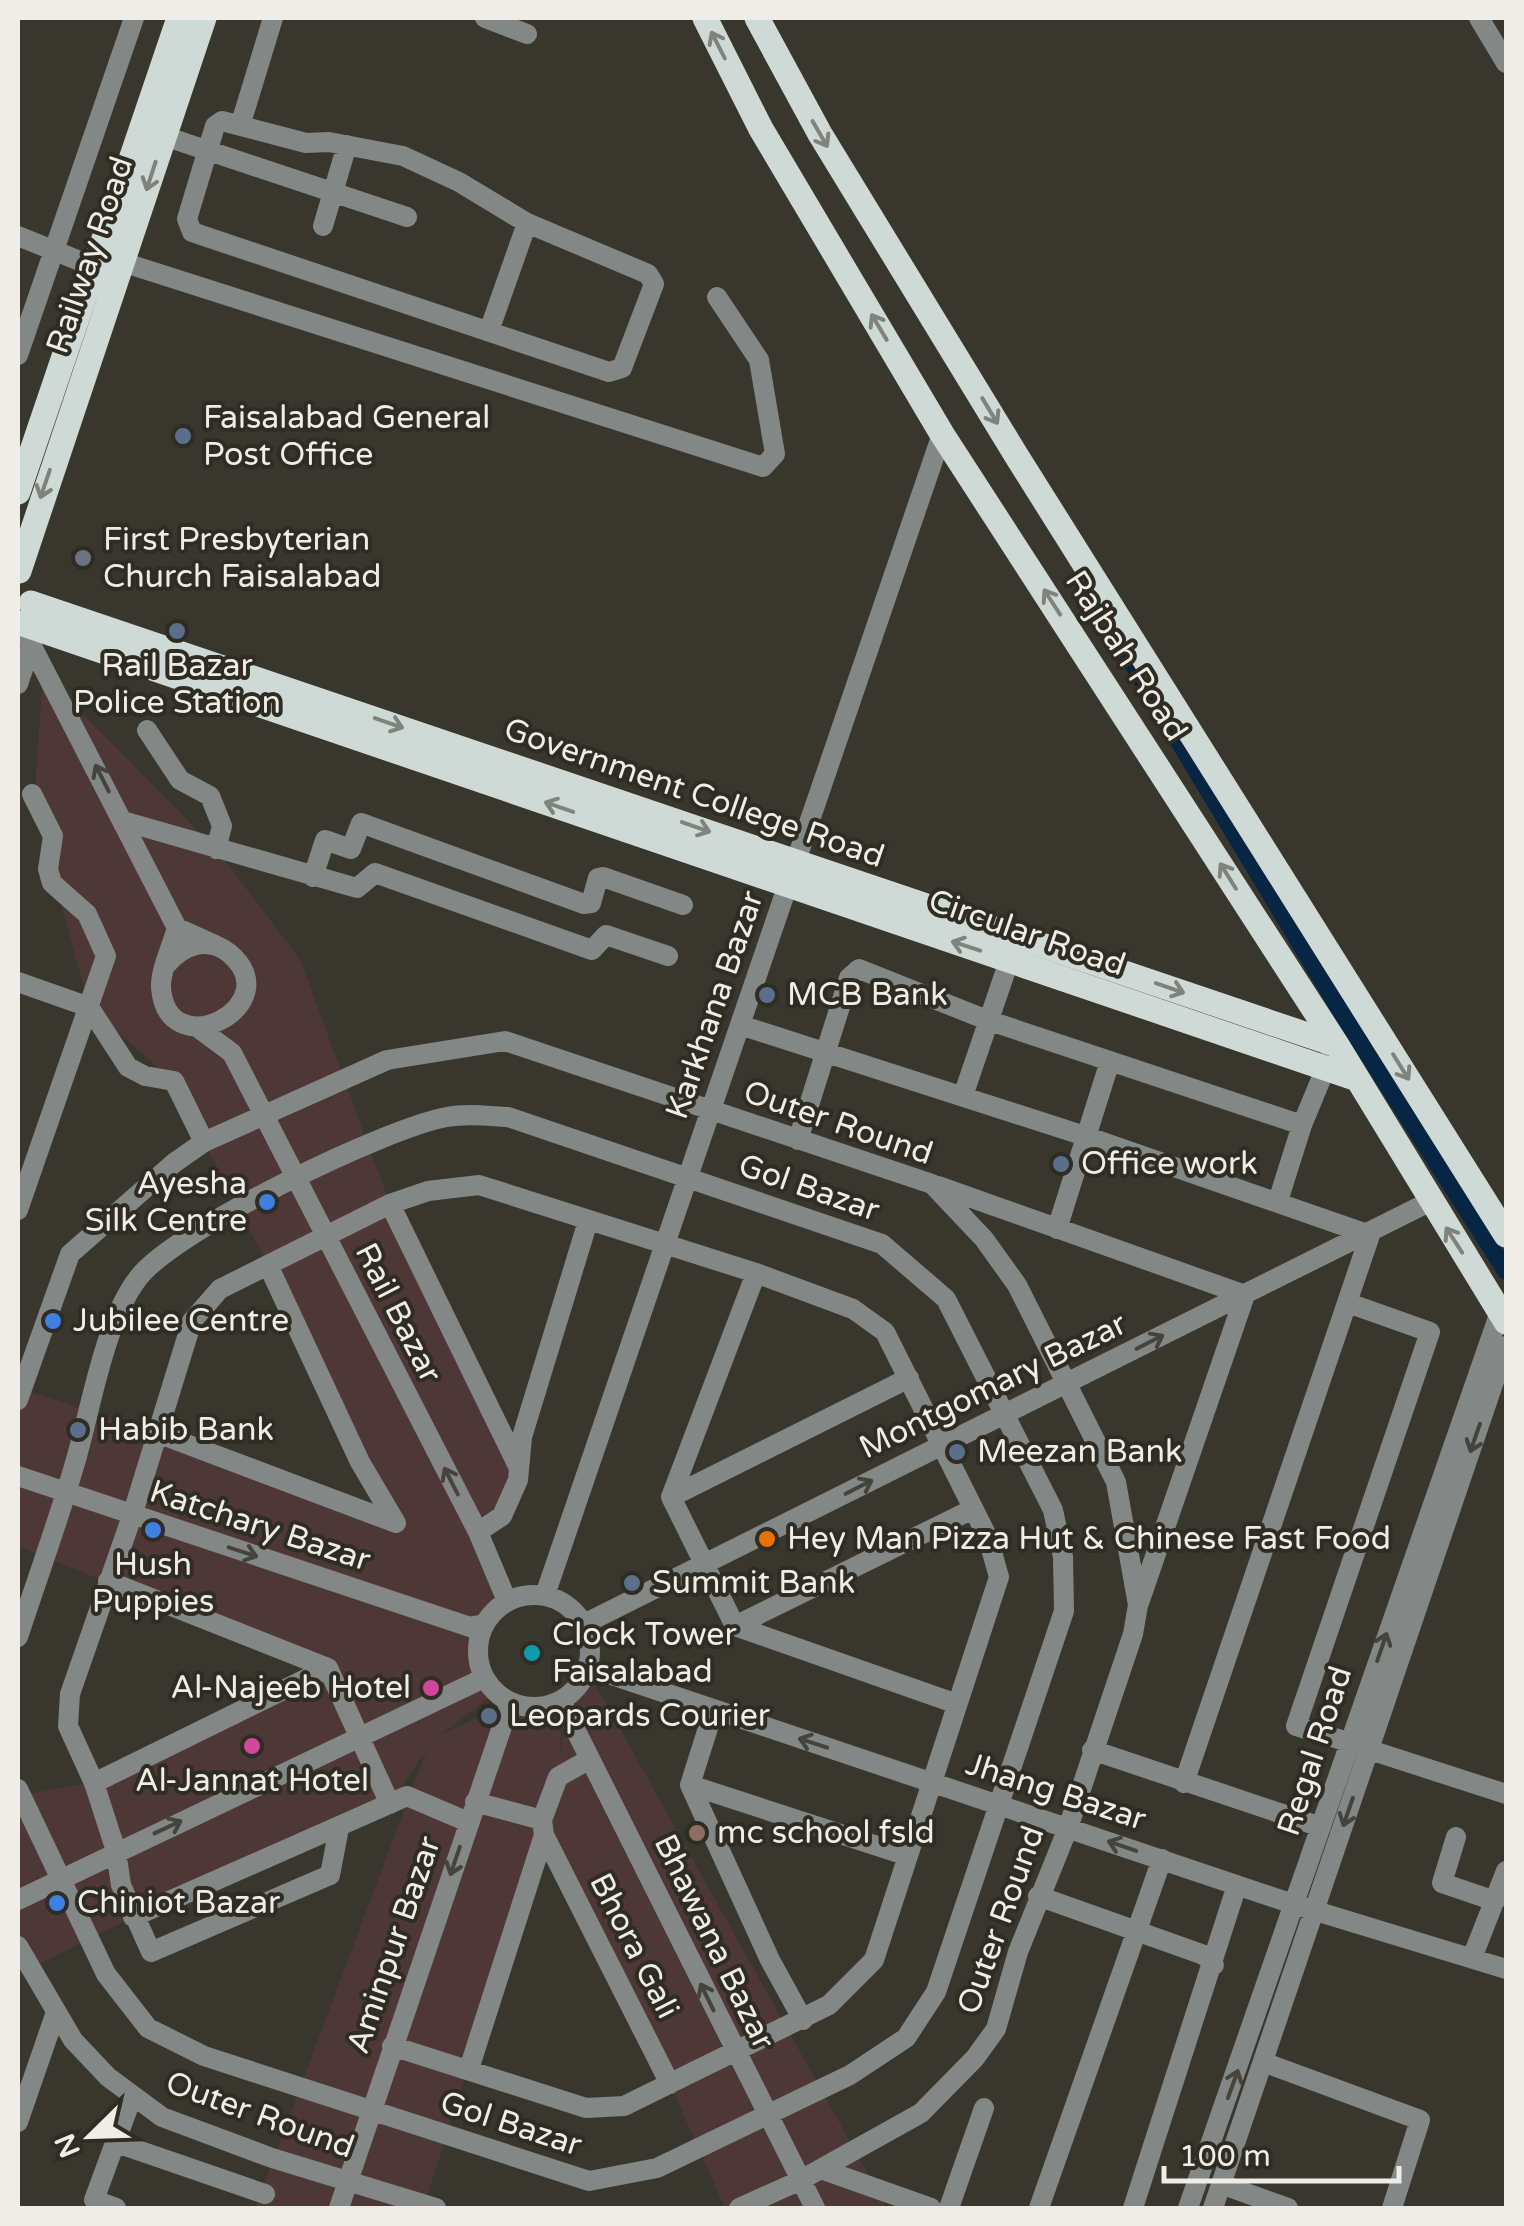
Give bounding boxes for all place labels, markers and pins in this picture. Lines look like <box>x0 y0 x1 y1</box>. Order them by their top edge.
place label: Faisalabad General Post Office <box>203 399 490 474</box>
marker: Faisalabad General Post Office <box>172 425 194 447</box>
place label: First Presbyterian Church Faisalabad <box>103 521 381 596</box>
marker: First Presbyterian Church Faisalabad <box>72 547 94 569</box>
marker: Rail Bazar Police Station <box>166 620 188 642</box>
place label: Rail Bazar Police Station <box>73 647 281 722</box>
place label: MCB Bank <box>787 976 948 1014</box>
marker: MCB Bank <box>756 984 778 1006</box>
place label: Office work <box>1081 1145 1258 1183</box>
marker: Office work <box>1050 1153 1072 1175</box>
place label: Ayesha Silk Centre <box>85 1165 247 1240</box>
marker: Ayesha Silk Centre <box>256 1191 278 1213</box>
place label: Jubilee Centre <box>73 1302 289 1340</box>
marker: Jubilee Centre <box>42 1310 64 1332</box>
place label: Habib Bank <box>98 1411 274 1449</box>
marker: Habib Bank <box>67 1419 89 1441</box>
place label: Meezan Bank <box>977 1433 1183 1471</box>
marker: Meezan Bank <box>946 1441 968 1463</box>
marker: Hush Puppies <box>142 1519 164 1541</box>
place label: Hey Man Pizza Hut & Chinese Fast Food <box>787 1520 1391 1558</box>
marker: Hey Man Pizza Hut & Chinese Fast Food <box>756 1528 778 1550</box>
place label: Hush Puppies <box>92 1546 214 1621</box>
place label: Summit Bank <box>652 1564 855 1602</box>
marker: Summit Bank <box>621 1572 643 1594</box>
place label: Clock Tower Faisalabad <box>552 1616 737 1691</box>
marker: Clock Tower Faisalabad <box>521 1642 543 1664</box>
place label: Al-Najeeb Hotel <box>171 1669 411 1707</box>
marker: Al-Najeeb Hotel <box>420 1677 442 1699</box>
place label: Leopards Courier <box>509 1697 771 1735</box>
marker: Leopards Courier <box>478 1705 500 1727</box>
marker: Al-Jannat Hotel <box>241 1735 263 1757</box>
place label: Al-Jannat Hotel <box>135 1762 369 1800</box>
place label: mc school fsld <box>717 1814 935 1852</box>
marker: mc school fsld <box>686 1822 708 1844</box>
place label: Chiniot Bazar <box>77 1884 281 1922</box>
marker: Chiniot Bazar <box>46 1892 68 1914</box>

